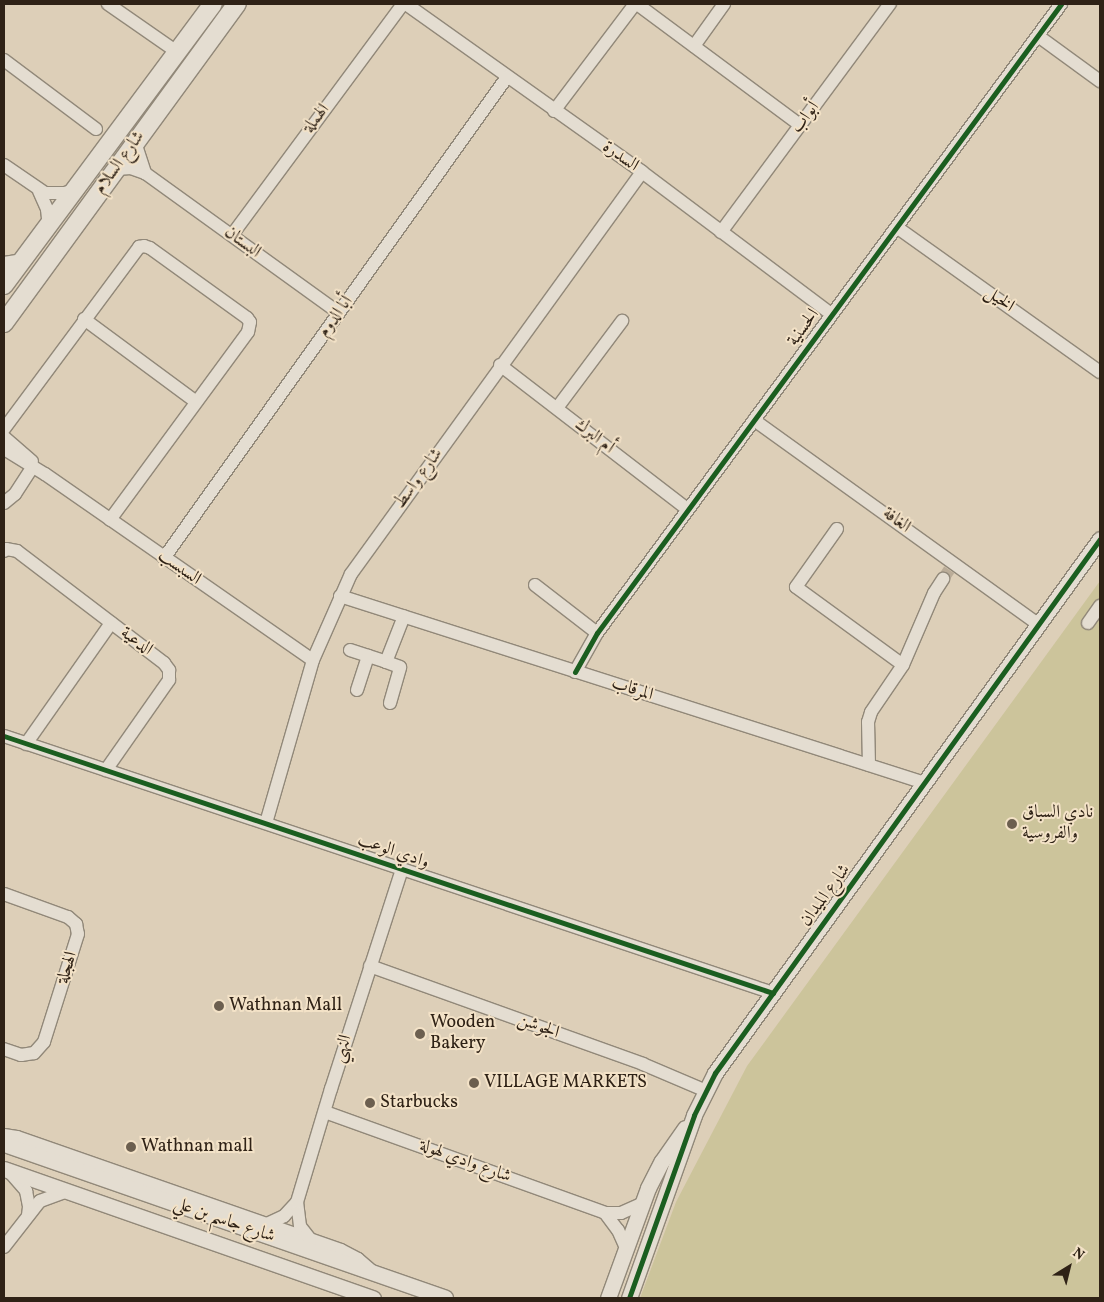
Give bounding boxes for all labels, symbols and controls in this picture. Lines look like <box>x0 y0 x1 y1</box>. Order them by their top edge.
street label: أبواب <box>787 98 825 138</box>
street label: الهملة <box>299 100 335 138</box>
street label: شارع السلام <box>90 127 150 199</box>
street label: السدرة <box>598 137 642 177</box>
street label: البستان <box>219 222 265 264</box>
street label: الخيل <box>980 282 1018 318</box>
street label: أبا الدوم <box>314 292 358 342</box>
street label: الحسنية <box>783 305 825 351</box>
street label: أم البرك <box>570 415 618 459</box>
street label: شارع واسط <box>390 444 448 514</box>
street label: الغافة <box>878 503 914 539</box>
street label: السبسب <box>153 545 205 591</box>
street label: الدعية <box>116 623 156 661</box>
street label: المرقاب <box>608 673 656 707</box>
place label: نادي السباق والفروسية <box>1022 803 1093 846</box>
marker: نادي السباق والفروسية <box>1006 818 1018 830</box>
street label: وادي الوعب <box>354 830 432 874</box>
street label: شارع الميدان <box>796 860 856 932</box>
street label: الهجلة <box>53 949 83 987</box>
place label: Wathnan Mall <box>229 995 342 1017</box>
marker: Wathnan Mall <box>213 1000 225 1012</box>
street label: الجوشن <box>514 1010 562 1044</box>
place label: Wooden Bakery <box>430 1013 495 1056</box>
marker: Wooden Bakery <box>414 1028 426 1040</box>
street label: النهي <box>328 1032 358 1066</box>
place label: VILLAGE MARKETS <box>484 1072 647 1094</box>
marker: VILLAGE MARKETS <box>468 1077 480 1089</box>
place label: Starbucks <box>380 1092 458 1114</box>
marker: Starbucks <box>364 1097 376 1109</box>
street label: شارع وادي لهولة <box>416 1135 514 1189</box>
place label: Wathnan mall <box>141 1136 253 1158</box>
marker: Wathnan mall <box>125 1141 137 1153</box>
street label: شارع جاسم بن علي <box>170 1194 278 1248</box>
north arrow <box>1044 1242 1094 1292</box>
text: N <box>1068 1244 1088 1265</box>

